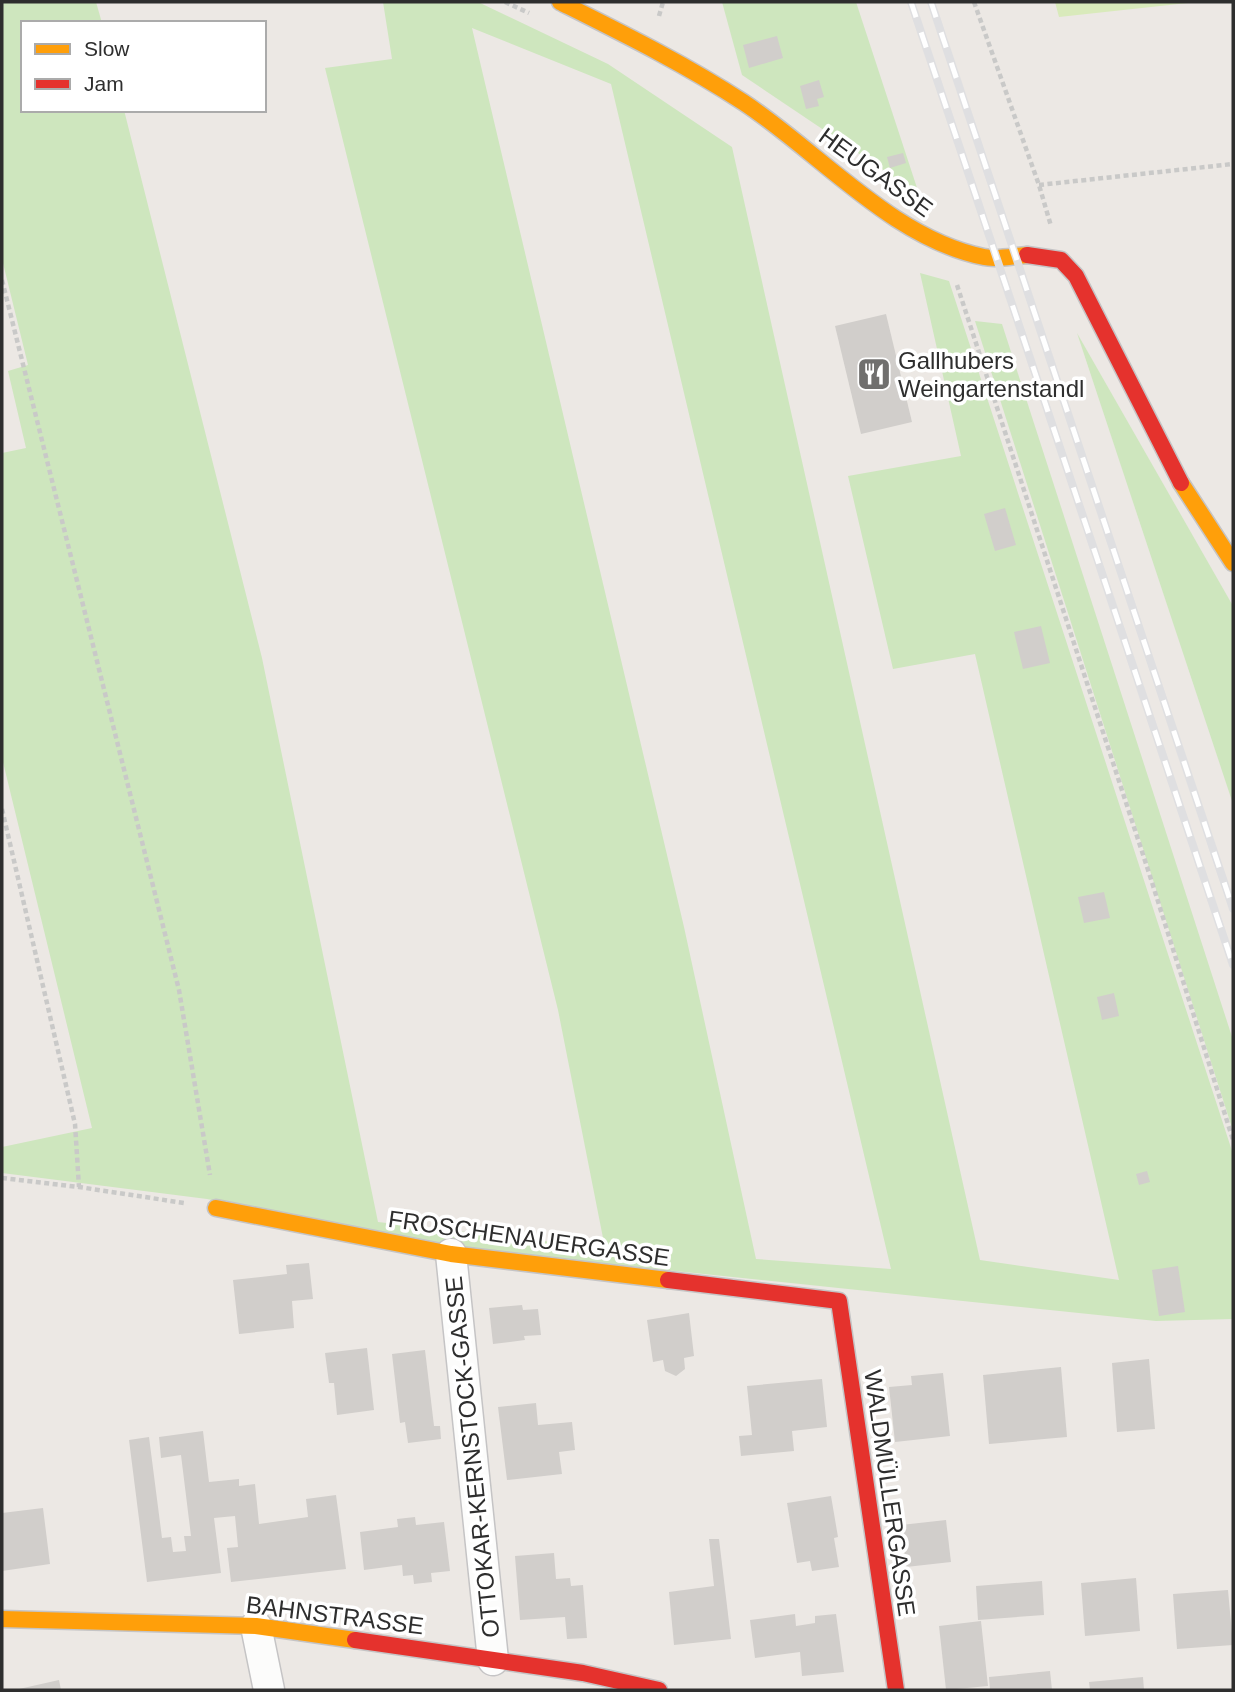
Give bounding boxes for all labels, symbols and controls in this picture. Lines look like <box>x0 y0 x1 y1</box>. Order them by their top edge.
legend <box>21 21 266 112</box>
text: Slow <box>84 37 130 60</box>
text: Jam <box>84 72 124 95</box>
street label: HEUGASSE <box>814 122 938 222</box>
place label: Gallhubers Weingartenstandl <box>898 347 1084 402</box>
restaurant icon: Gallhubers Weingartenstandl <box>855 355 893 393</box>
street label: FROSCHENAUERGASSE <box>386 1205 672 1271</box>
street label: OTTOKAR-KERNSTOCK-GASSE <box>440 1275 504 1639</box>
street label: WALDMÜLLERGASSE <box>859 1368 921 1618</box>
street label: BAHNSTRASSE <box>245 1591 425 1639</box>

